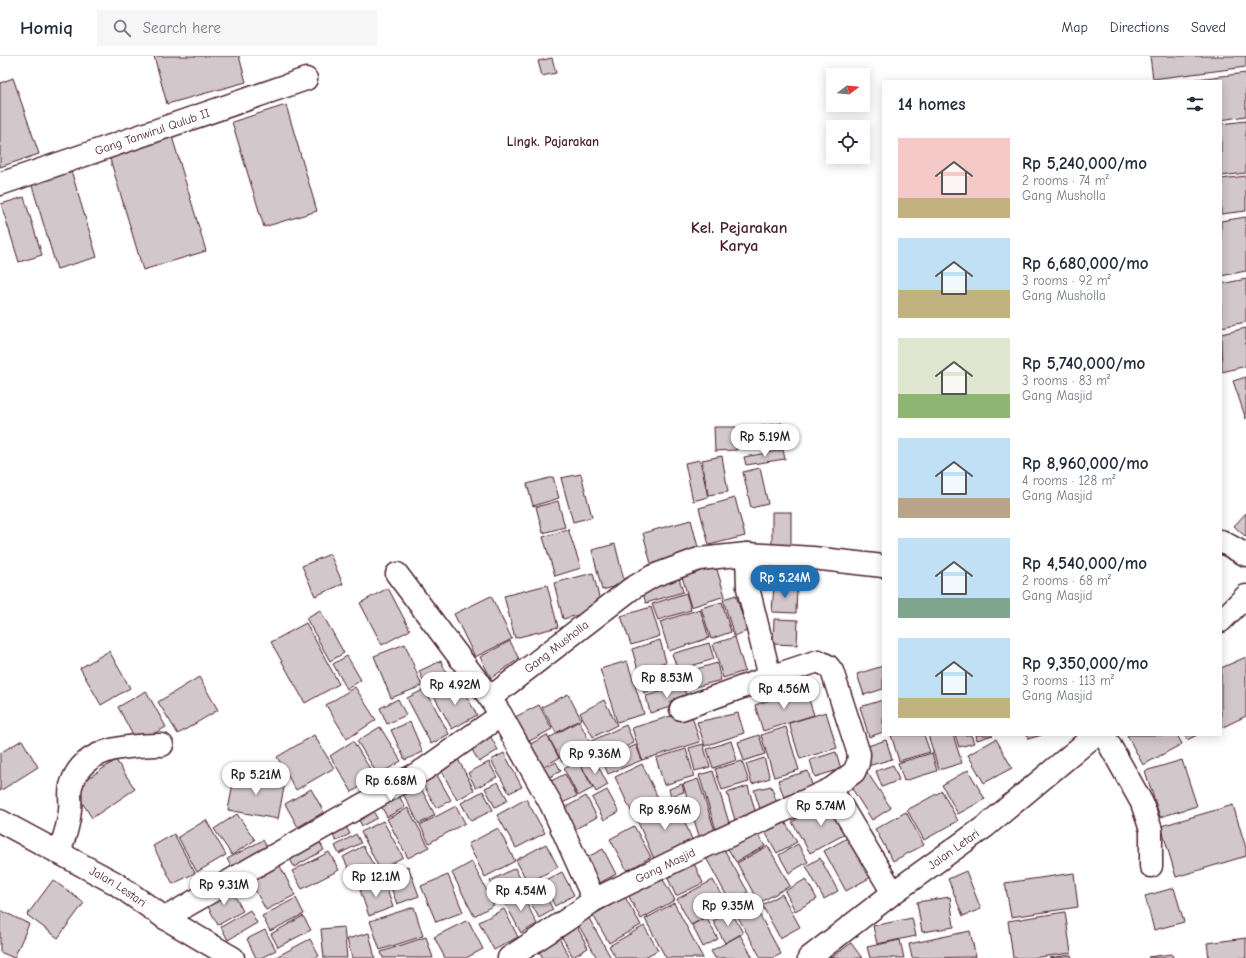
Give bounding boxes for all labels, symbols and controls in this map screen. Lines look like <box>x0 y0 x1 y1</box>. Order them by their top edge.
search box <box>97 10 377 46</box>
text: Homiq <box>20 17 73 39</box>
icon: search <box>111 17 133 39</box>
text: Search here <box>143 19 221 37</box>
text: Map <box>1061 19 1088 36</box>
text: Directions <box>1110 19 1169 36</box>
text: Saved <box>1191 19 1226 36</box>
north arrow <box>826 68 870 112</box>
map controls <box>826 68 870 164</box>
icon: filters <box>1184 93 1206 115</box>
text: 14 homes <box>898 95 965 114</box>
street label: Gang Tanwirul Qulub II <box>93 105 212 158</box>
button: locate <box>826 120 870 164</box>
district label: Lingk. Pajarakan <box>507 134 599 149</box>
icon: home <box>930 154 978 202</box>
text: Rp 5,240,000/mo <box>1022 154 1147 173</box>
text: 2 rooms · 74 m² <box>1022 173 1109 188</box>
text: Gang Musholla <box>1022 188 1106 203</box>
district label: Kel. Pejarakan Karya <box>691 219 787 255</box>
icon: home <box>930 254 978 302</box>
text: Rp 6,680,000/mo <box>1022 254 1148 273</box>
text: 3 rooms · 92 m² <box>1022 273 1111 288</box>
text: Gang Musholla <box>1022 288 1106 303</box>
icon: home <box>930 354 978 402</box>
text: Rp 5,740,000/mo <box>1022 354 1145 373</box>
text: 3 rooms · 83 m² <box>1022 373 1110 388</box>
text: Gang Masjid <box>1022 388 1092 403</box>
pin: Rp 5.19M <box>724 424 806 458</box>
text: Rp 5.19M <box>740 429 790 444</box>
icon: home <box>930 454 978 502</box>
text: Rp 8,960,000/mo <box>1022 454 1148 473</box>
text: 4 rooms · 128 m² <box>1022 473 1115 488</box>
text: Gang Masjid <box>1022 488 1092 503</box>
icon: home <box>930 554 978 602</box>
text: Rp 4,540,000/mo <box>1022 554 1147 573</box>
pin: Rp 5.24M <box>744 565 826 599</box>
text: Rp 5.24M <box>760 570 810 585</box>
text: 2 rooms · 68 m² <box>1022 573 1111 588</box>
text: Gang Masjid <box>1022 588 1092 603</box>
street label: Gang Musholla <box>521 618 591 676</box>
icon: home <box>930 654 978 702</box>
text: Rp 9,350,000/mo <box>1022 654 1148 673</box>
pin: Rp 8.53M <box>626 665 708 699</box>
text: Rp 8.53M <box>641 670 693 685</box>
pin: Rp 4.92M <box>414 672 496 706</box>
text: 3 rooms · 113 m² <box>1022 673 1114 688</box>
pin: Rp 4.56M <box>743 676 825 710</box>
text: Rp 4.92M <box>429 677 481 692</box>
text: Rp 4.56M <box>758 681 810 696</box>
text: Gang Masjid <box>1022 688 1092 703</box>
pin: Rp 9.36M <box>554 741 636 775</box>
text: Rp 9.36M <box>569 746 621 761</box>
pin: Rp 5.21M <box>215 762 297 796</box>
text: Rp 5.21M <box>231 767 281 782</box>
pin: Rp 6.68M <box>350 768 432 802</box>
text: Rp 6.68M <box>365 773 417 788</box>
pin: Rp 5.74M <box>780 793 862 827</box>
pin: Rp 8.96M <box>624 797 706 831</box>
text: Rp 5.74M <box>796 798 846 813</box>
text: Rp 8.96M <box>639 802 691 817</box>
street label: Jalan Letari <box>925 826 982 872</box>
street label: Gang Masjid <box>633 845 697 886</box>
street label: Jalan Lestari <box>87 864 149 910</box>
pin: Rp 12.1M <box>335 864 417 898</box>
text: Rp 12.1M <box>352 869 400 884</box>
pin: Rp 9.31M <box>183 872 265 906</box>
text: Rp 9.31M <box>199 877 249 892</box>
pin: Rp 4.54M <box>480 878 562 912</box>
text: Rp 4.54M <box>496 883 546 898</box>
pin: Rp 9.35M <box>687 893 769 927</box>
text: Rp 9.35M <box>702 898 754 913</box>

